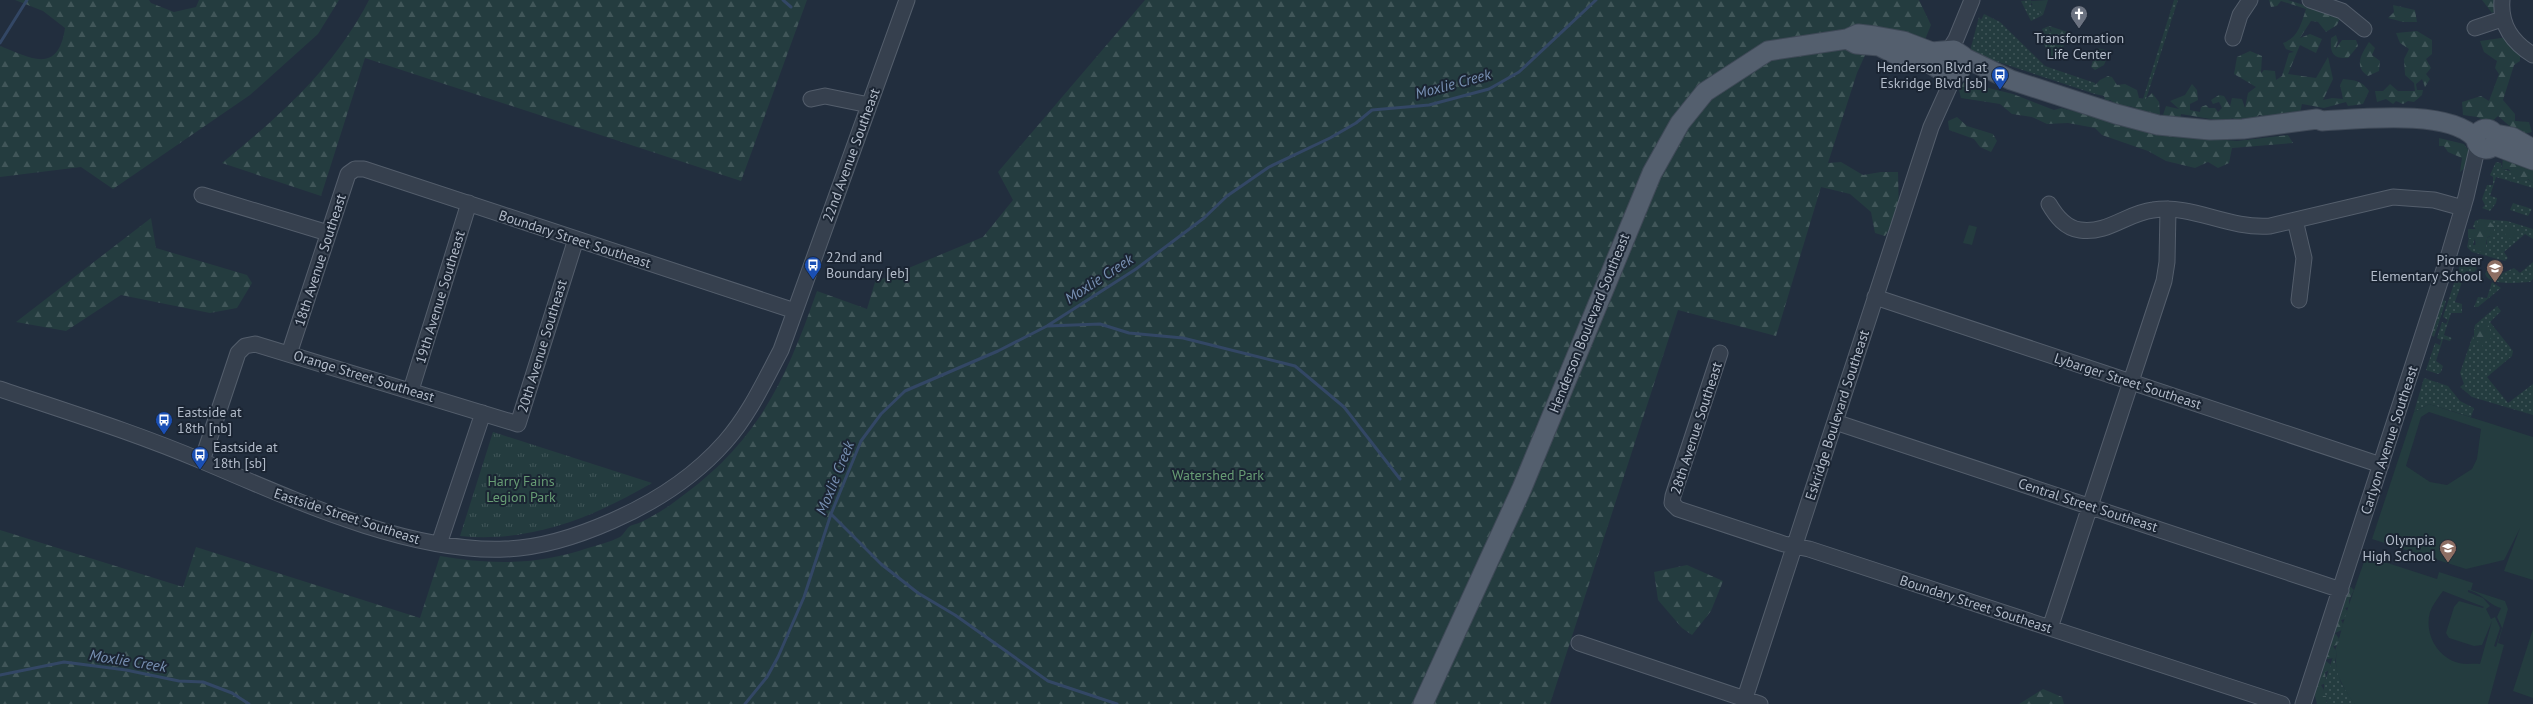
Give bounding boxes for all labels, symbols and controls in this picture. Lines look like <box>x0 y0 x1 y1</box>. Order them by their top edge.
church icon: Transformation Life Center <box>2069 4 2089 29</box>
place label: Transformation Life Center <box>2034 29 2124 63</box>
place label: Henderson Blvd at Eskridge Blvd [sb] <box>1877 58 1987 92</box>
water label: Moxlie Creek <box>1413 64 1494 103</box>
bus stop icon: Henderson Blvd at Eskridge Blvd [sb] <box>1990 65 2010 90</box>
street label: 22nd Avenue Southeast <box>818 86 884 224</box>
street label: 18th Avenue Southeast <box>290 191 350 328</box>
street label: Boundary Street Southeast <box>497 206 654 272</box>
street label: 19th Avenue Southeast <box>411 228 469 366</box>
street label: Henderson Boulevard Southeast <box>1545 230 1633 415</box>
place label: 22nd and Boundary [eb] <box>826 248 909 282</box>
water label: Moxlie Creek <box>1061 249 1138 308</box>
place label: Pioneer Elementary School <box>2370 251 2482 285</box>
bus stop icon: 22nd and Boundary [eb] <box>803 255 823 280</box>
school or university icon: Pioneer Elementary School <box>2485 258 2505 283</box>
street label: 20th Avenue Southeast <box>513 277 571 415</box>
street label: Eskridge Boulevard Southeast <box>1801 327 1873 502</box>
street label: Orange Street Southeast <box>291 346 437 406</box>
street label: Lybarger Street Southeast <box>2052 349 2204 413</box>
street label: 28th Avenue Southeast <box>1666 359 1726 496</box>
street label: Carlyon Avenue Southeast <box>2356 363 2422 517</box>
place label: Eastside at 18th [nb] <box>177 403 242 437</box>
bus stop icon: Eastside at 18th [nb] <box>154 410 174 435</box>
water label: Moxlie Creek <box>811 437 858 517</box>
place label: Eastside at 18th [sb] <box>213 438 278 472</box>
bus stop icon: Eastside at 18th [sb] <box>190 445 210 470</box>
park label: Watershed Park <box>1172 466 1264 484</box>
park label: Harry Fains Legion Park <box>486 472 556 506</box>
street label: Central Street Southeast <box>2016 474 2160 536</box>
street label: Eastside Street Southeast <box>272 484 422 548</box>
place label: Olympia High School <box>2362 531 2435 565</box>
school or university icon: Olympia High School <box>2438 538 2458 563</box>
street label: Boundary Street Southeast <box>1898 571 2055 637</box>
water label: Moxlie Creek <box>88 645 169 676</box>

